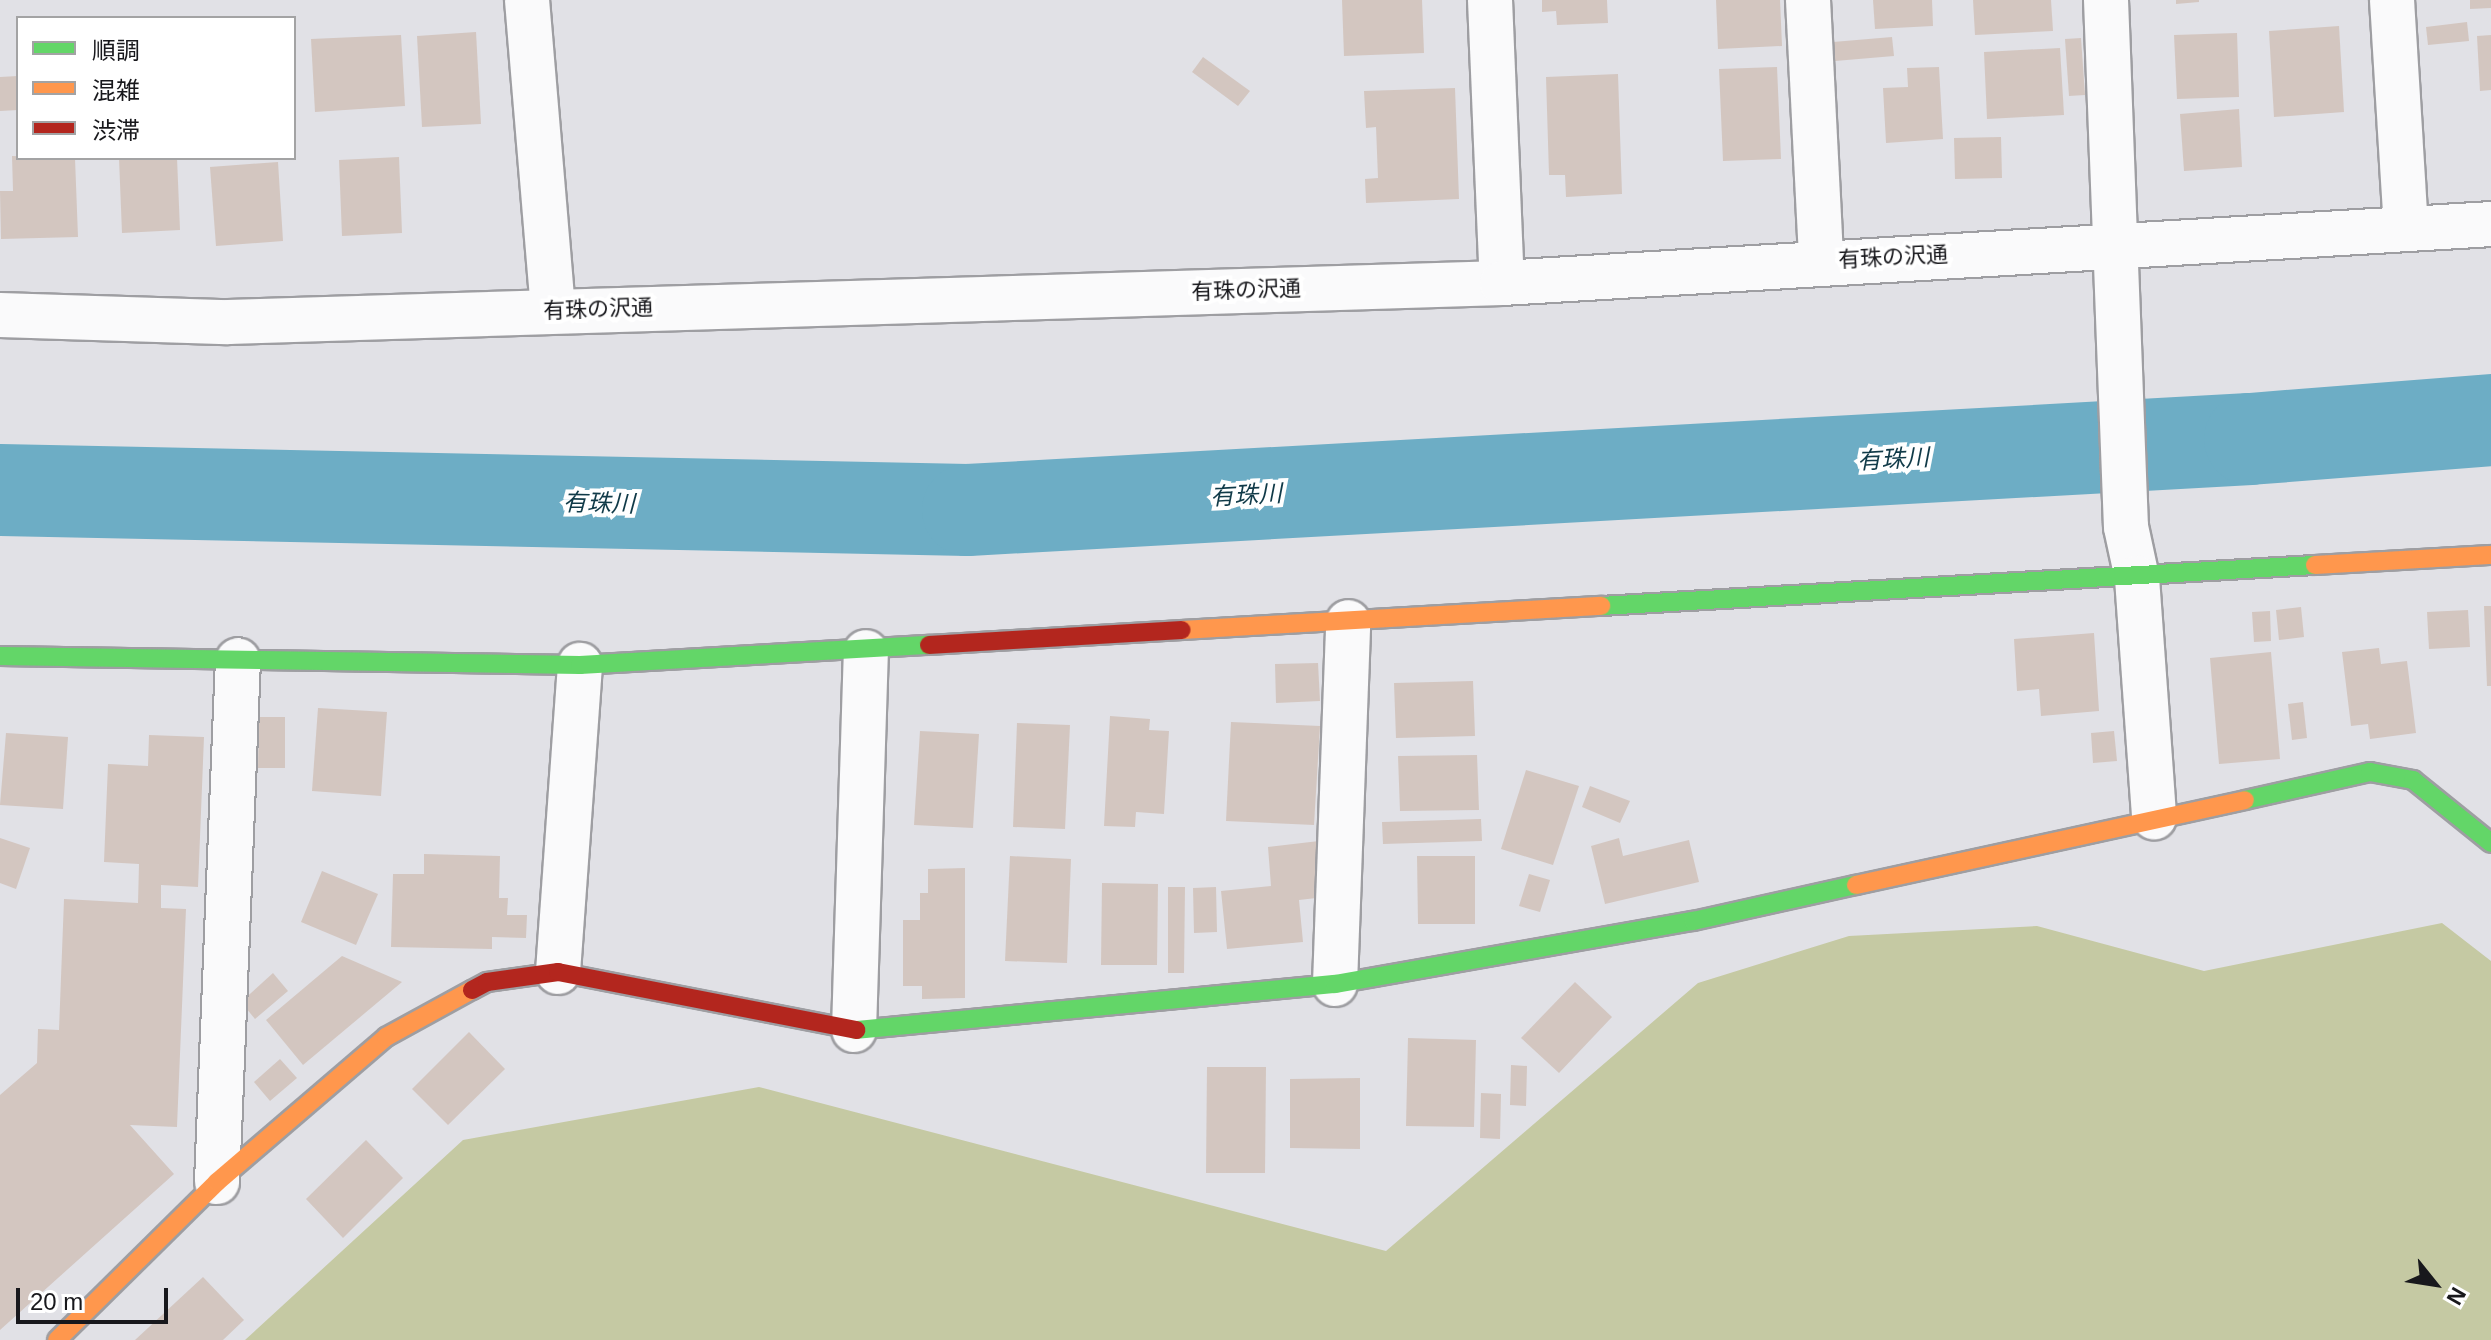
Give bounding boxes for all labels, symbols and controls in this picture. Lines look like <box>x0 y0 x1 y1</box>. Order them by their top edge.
legend <box>16 16 296 160</box>
text: 順調 <box>92 37 140 64</box>
text: 混雑 <box>92 77 140 104</box>
text: 渋滞 <box>92 117 140 144</box>
street label: 有珠の沢通 <box>1837 241 1949 273</box>
street label: 有珠の沢通 <box>1191 275 1301 305</box>
street label: 有珠の沢通 <box>543 294 653 324</box>
water label: 有珠川 <box>1856 443 1930 475</box>
water label: 有珠川 <box>1209 479 1283 511</box>
water label: 有珠川 <box>563 488 635 518</box>
north arrow <box>2395 1244 2475 1324</box>
scale bar <box>20 1272 172 1322</box>
text: N <box>2441 1283 2471 1309</box>
text: 20 m <box>30 1288 83 1315</box>

